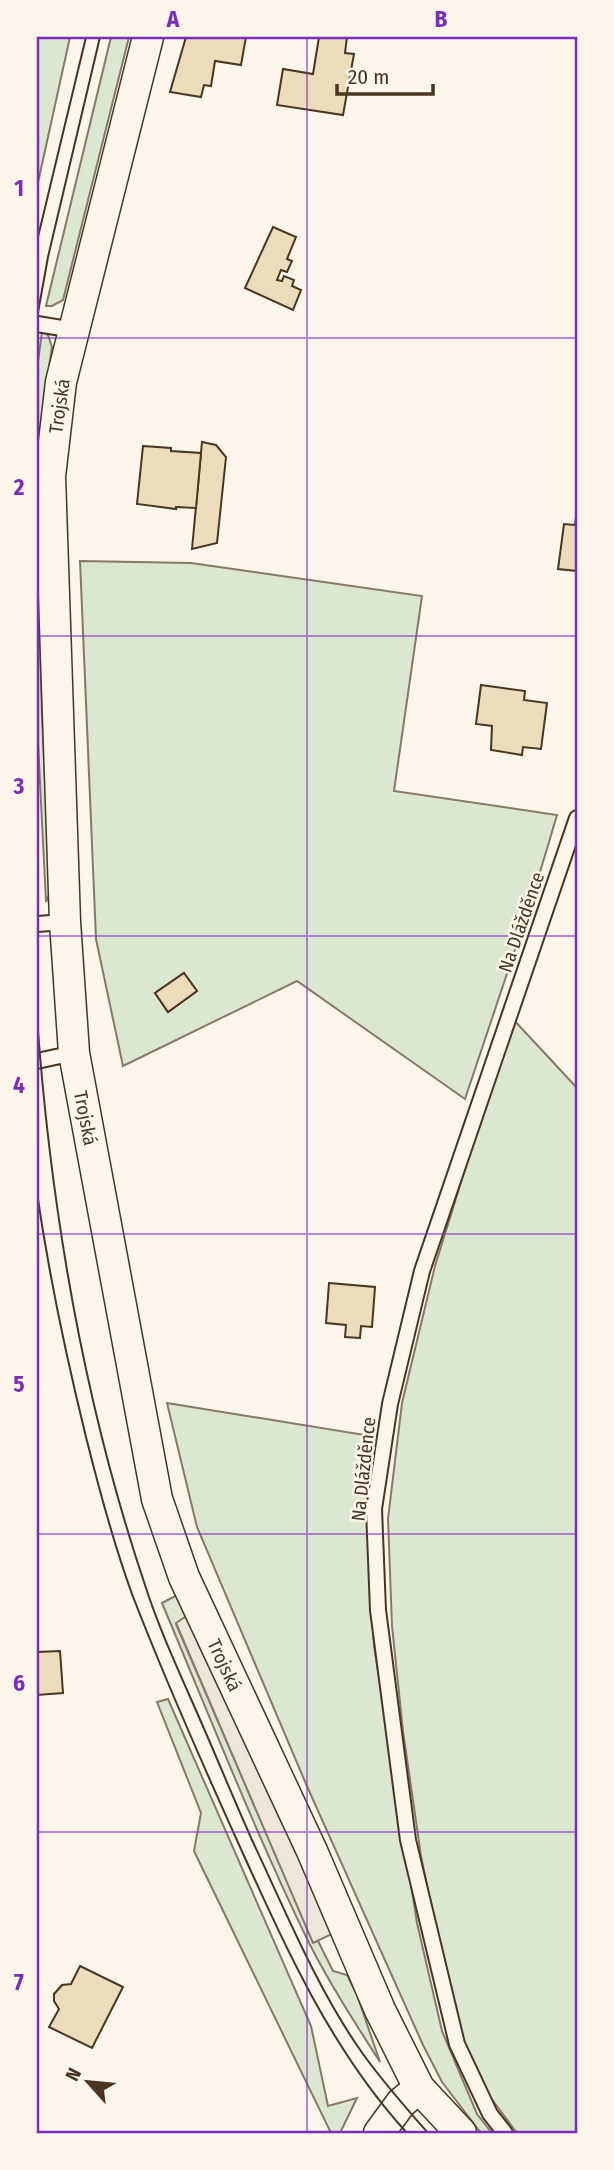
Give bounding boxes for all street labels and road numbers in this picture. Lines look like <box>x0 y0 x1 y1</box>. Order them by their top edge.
street label: Trojská <box>44 377 75 435</box>
street label: Na Dlážděnce <box>494 869 549 975</box>
street label: Trojská <box>69 1089 102 1147</box>
street label: Na Dlážděnce <box>347 1416 380 1522</box>
street label: Trojská <box>202 1635 247 1695</box>

